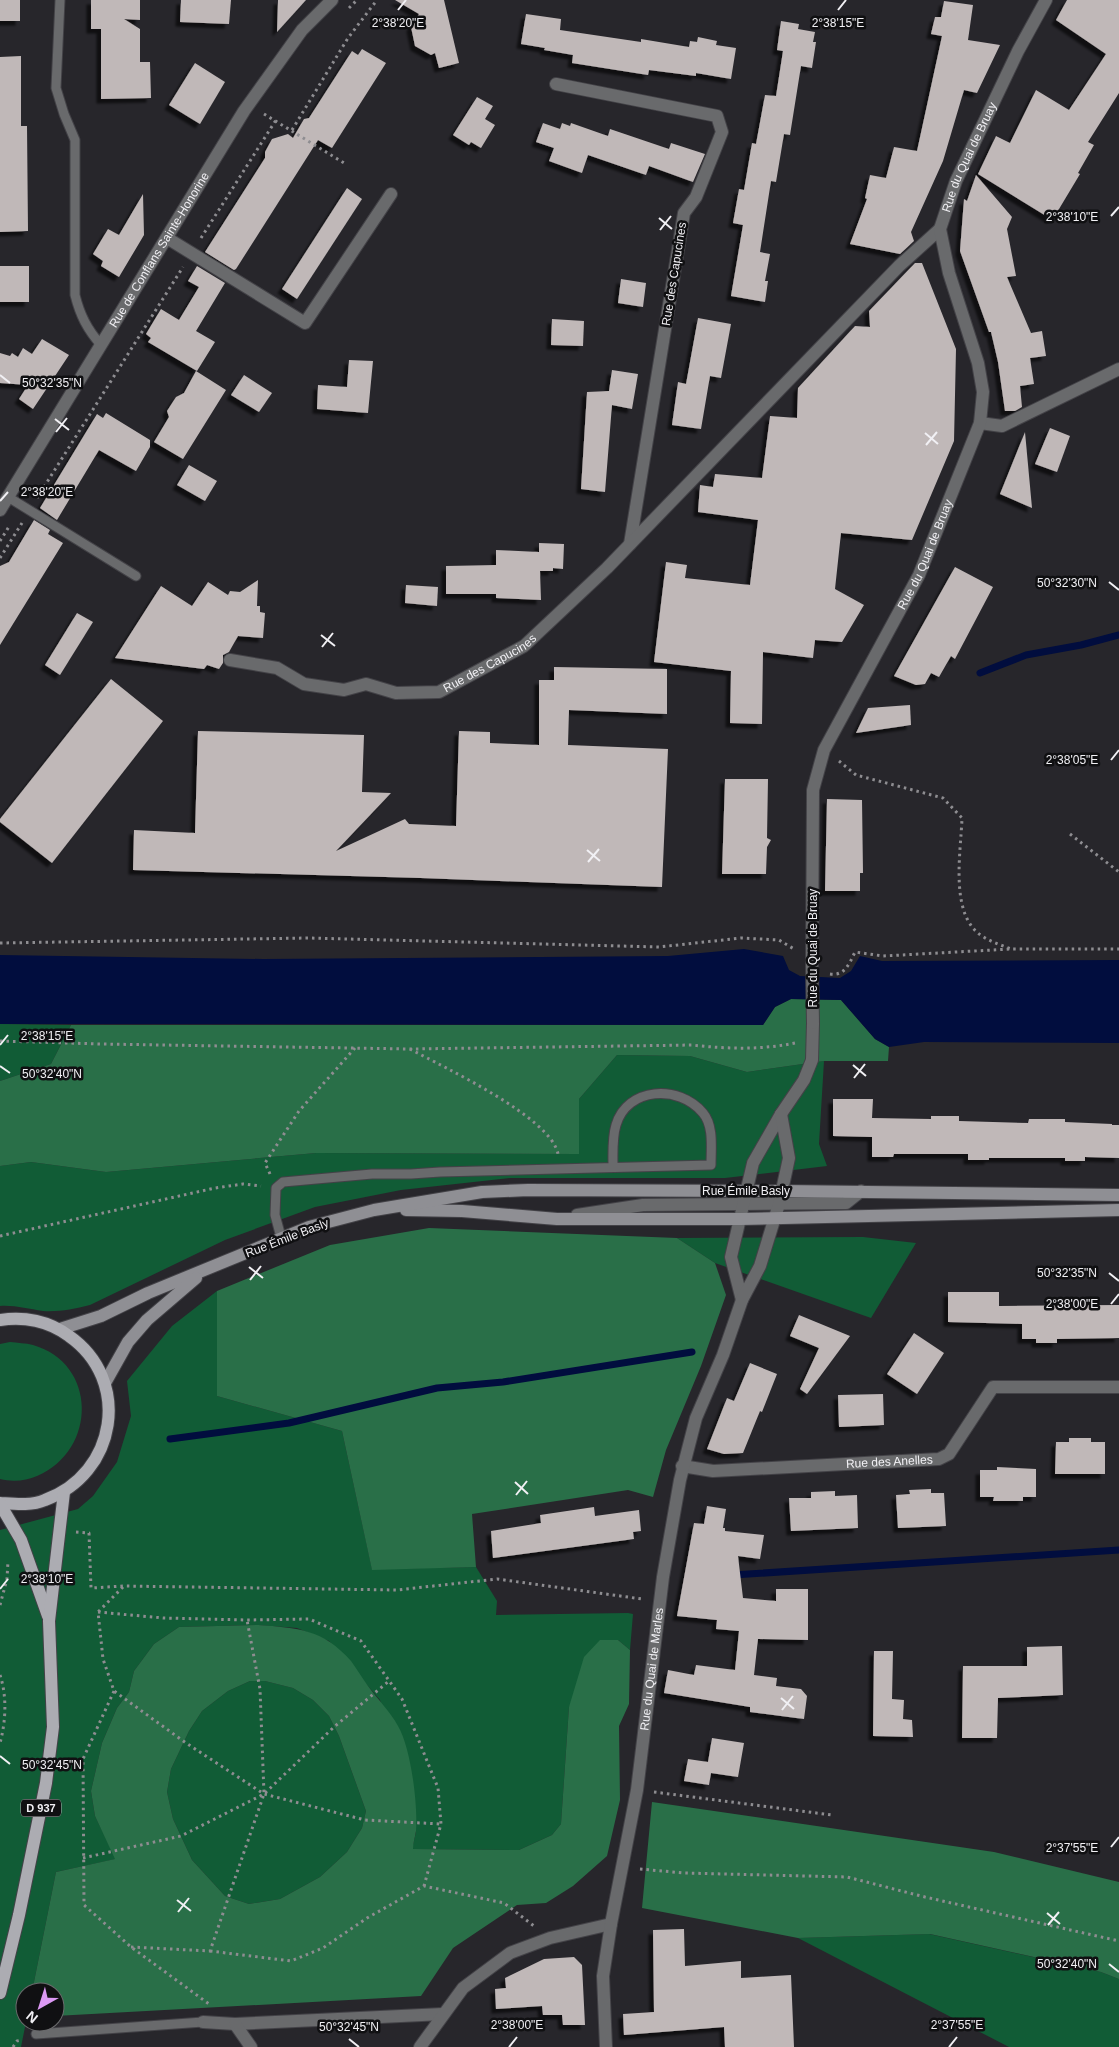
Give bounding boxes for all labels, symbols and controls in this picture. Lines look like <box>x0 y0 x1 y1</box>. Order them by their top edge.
text: 2°38'20"E <box>372 16 424 30</box>
text: 2°38'15"E <box>812 16 864 30</box>
street label: Rue du Quai de Bruay <box>939 100 1000 214</box>
street label: Rue de Conflans Sainte-Honorine <box>106 169 212 330</box>
text: 2°38'10"E <box>1046 210 1098 224</box>
street label: Rue des Capucines <box>659 221 689 327</box>
text: 50°32'35"N <box>22 376 82 390</box>
text: 2°38'20"E <box>21 485 73 499</box>
street label: Rue du Quai de Bruay <box>895 497 956 612</box>
text: 50°32'30"N <box>1037 576 1097 590</box>
street label: Rue des Capucines <box>441 631 539 695</box>
text: 2°38'05"E <box>1046 753 1098 767</box>
street label: Rue du Quai de Bruay <box>806 889 820 1007</box>
text: 2°38'15"E <box>21 1029 73 1043</box>
text: 50°32'40"N <box>22 1067 82 1081</box>
street label: Rue Émile Basly <box>702 1183 790 1198</box>
street label: Rue Émile Basly <box>243 1215 331 1260</box>
text: 50°32'35"N <box>1037 1266 1097 1280</box>
text: 2°38'00"E <box>1046 1297 1098 1311</box>
street label: Rue des Anelles <box>846 1452 933 1471</box>
text: 2°38'10"E <box>21 1572 73 1586</box>
street label: Rue du Quai de Marles <box>637 1607 666 1731</box>
text: 50°32'45"N <box>22 1758 82 1772</box>
road number: D 937 <box>21 1800 61 1816</box>
text: 2°37'55"E <box>1046 1841 1098 1855</box>
text: 50°32'40"N <box>1037 1957 1097 1971</box>
north arrow <box>15 1982 65 2032</box>
text: N <box>23 2008 41 2027</box>
text: 2°38'00"E <box>491 2018 543 2032</box>
text: 2°37'55"E <box>931 2018 983 2032</box>
text: 50°32'45"N <box>319 2020 379 2034</box>

